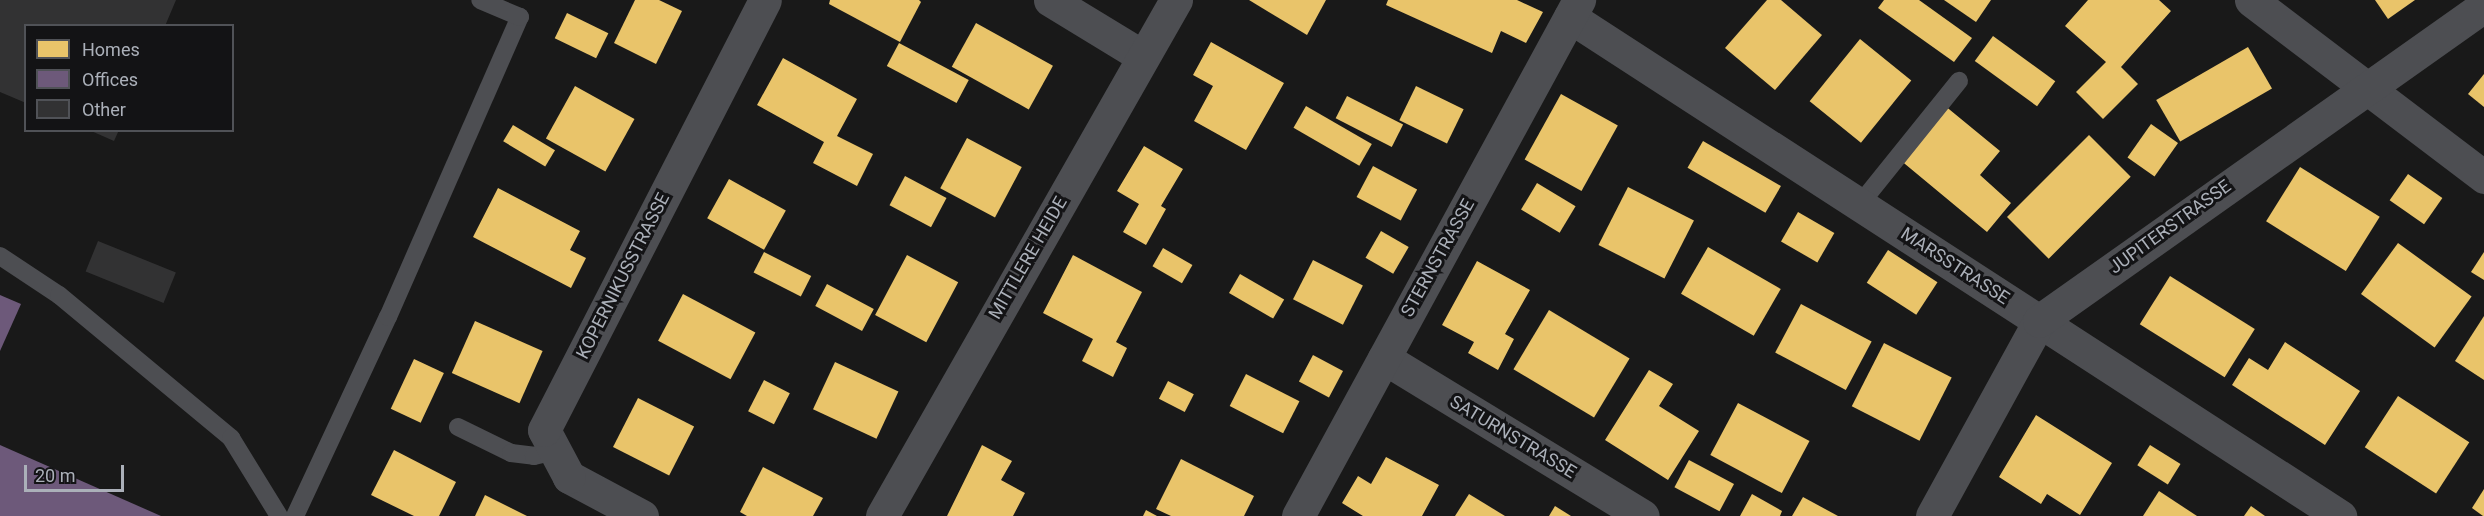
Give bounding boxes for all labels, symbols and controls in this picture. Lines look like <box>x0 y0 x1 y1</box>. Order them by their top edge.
legend <box>24 24 234 132</box>
text: Homes <box>82 39 140 60</box>
text: Offices <box>82 69 138 90</box>
text: Other <box>82 99 126 120</box>
street label: JUPITERSTRASSE <box>2105 175 2235 279</box>
street label: KOPERNIKUSSTRASSE <box>572 189 674 363</box>
street label: MITTLERE HEIDE <box>984 193 1072 323</box>
street label: STERNSTRASSE <box>1397 195 1479 321</box>
street label: MARSSTRASSE <box>1897 223 2013 309</box>
street label: SATURNSTRASSE <box>1446 391 1580 483</box>
scale bar <box>27 453 128 491</box>
text: 20 m <box>35 465 75 486</box>

